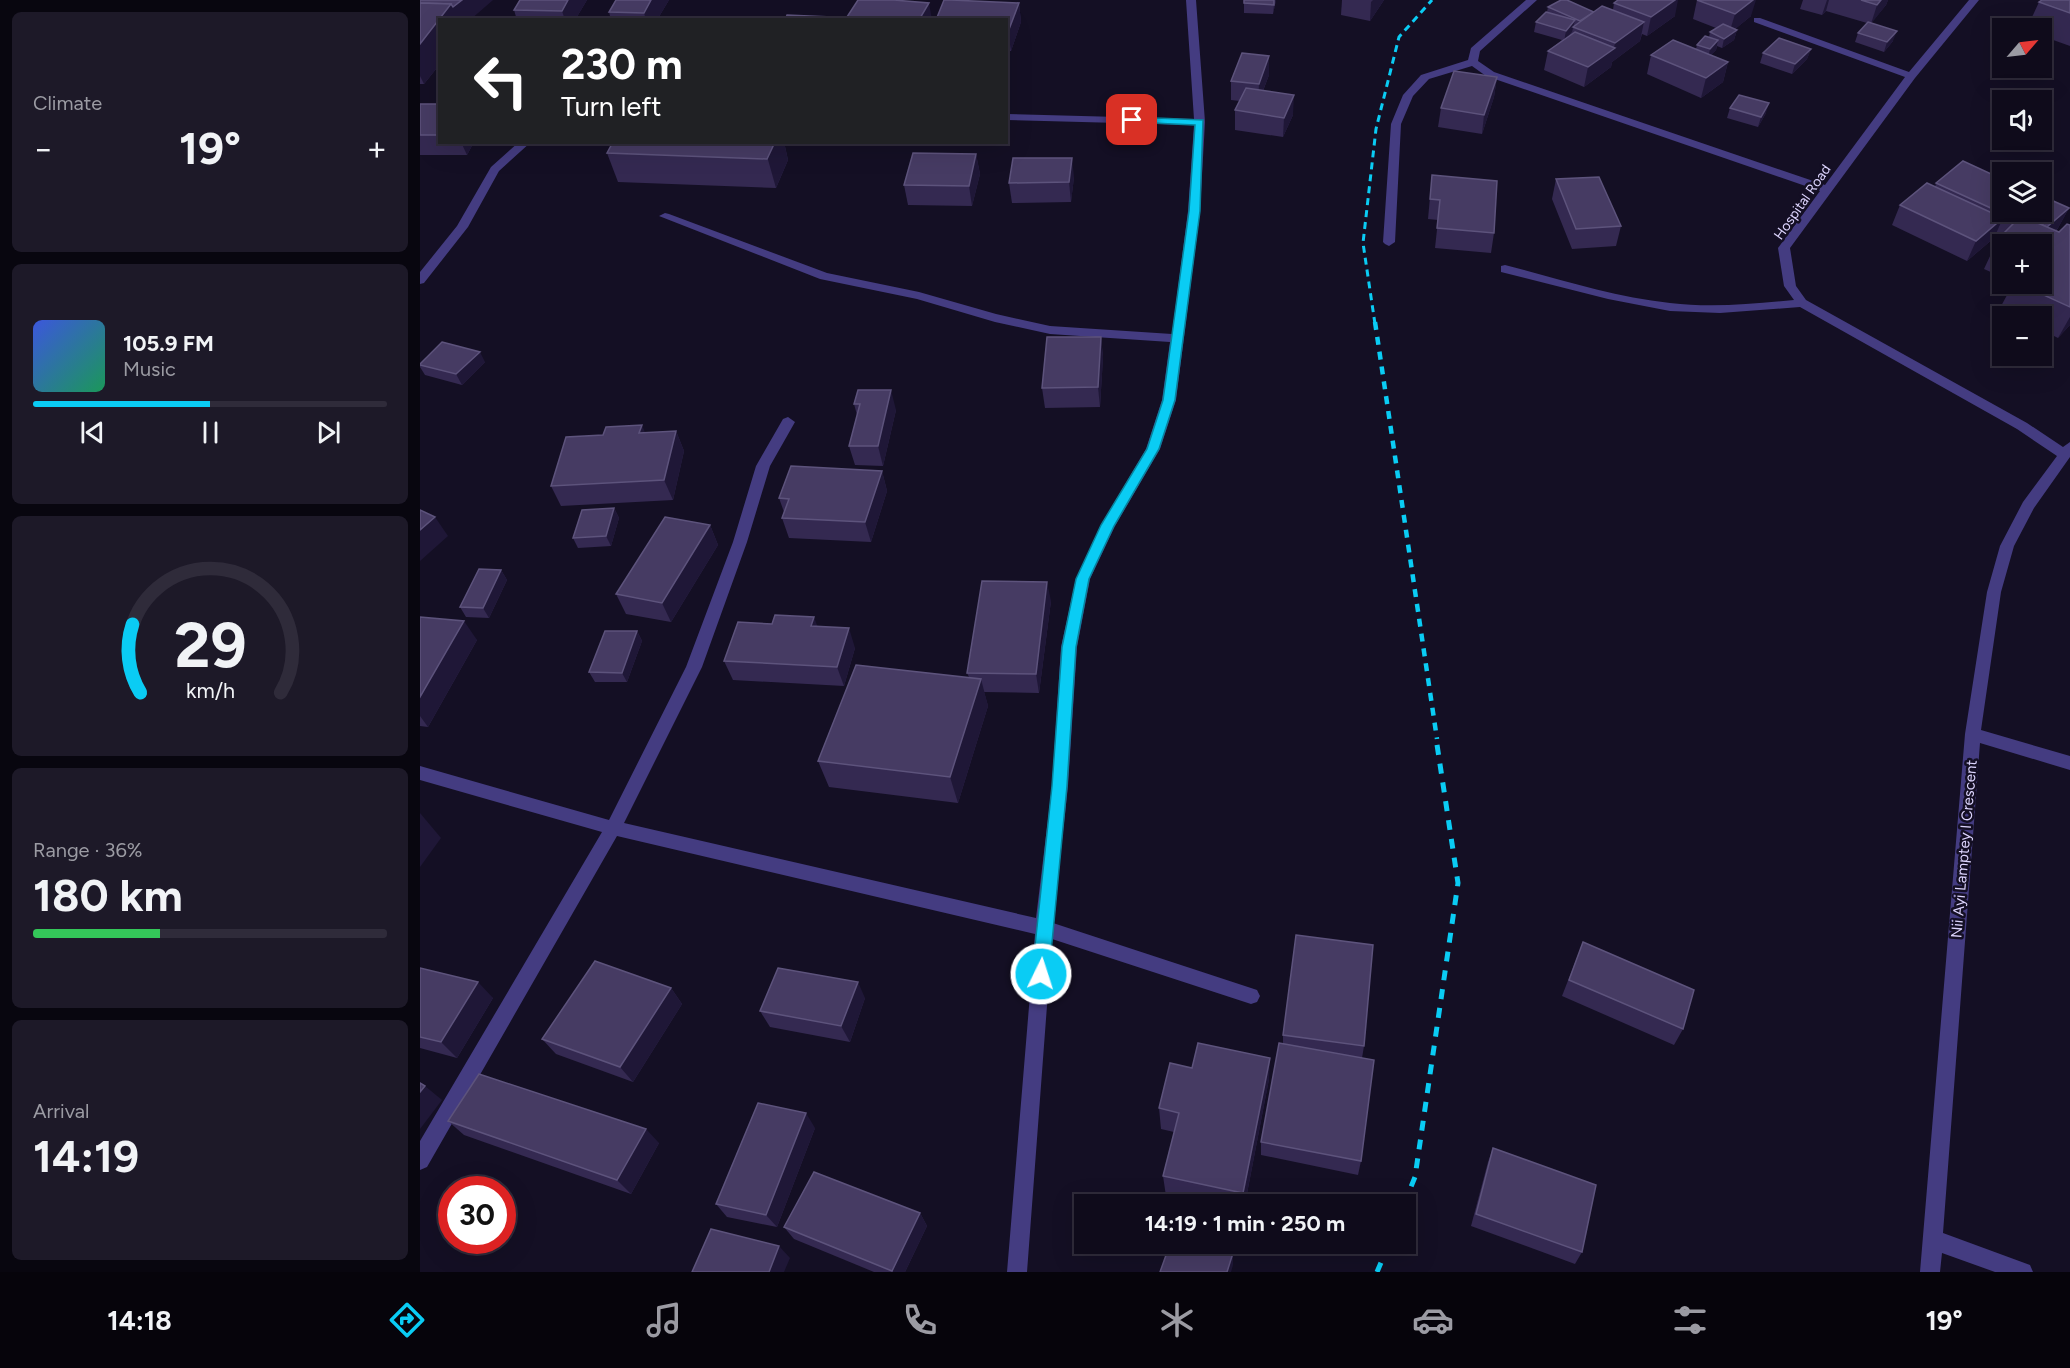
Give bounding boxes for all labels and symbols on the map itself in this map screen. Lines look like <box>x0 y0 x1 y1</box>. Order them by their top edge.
north arrow <box>1992 18 2052 78</box>
pin <box>1106 94 1157 145</box>
street label: Hospital Road <box>1770 161 1835 243</box>
street label: Nii Ayi Lamptey I Crescent <box>1947 759 1981 939</box>
position arrow <box>1009 942 1073 1006</box>
speed limit sign: 30 <box>438 1176 516 1254</box>

